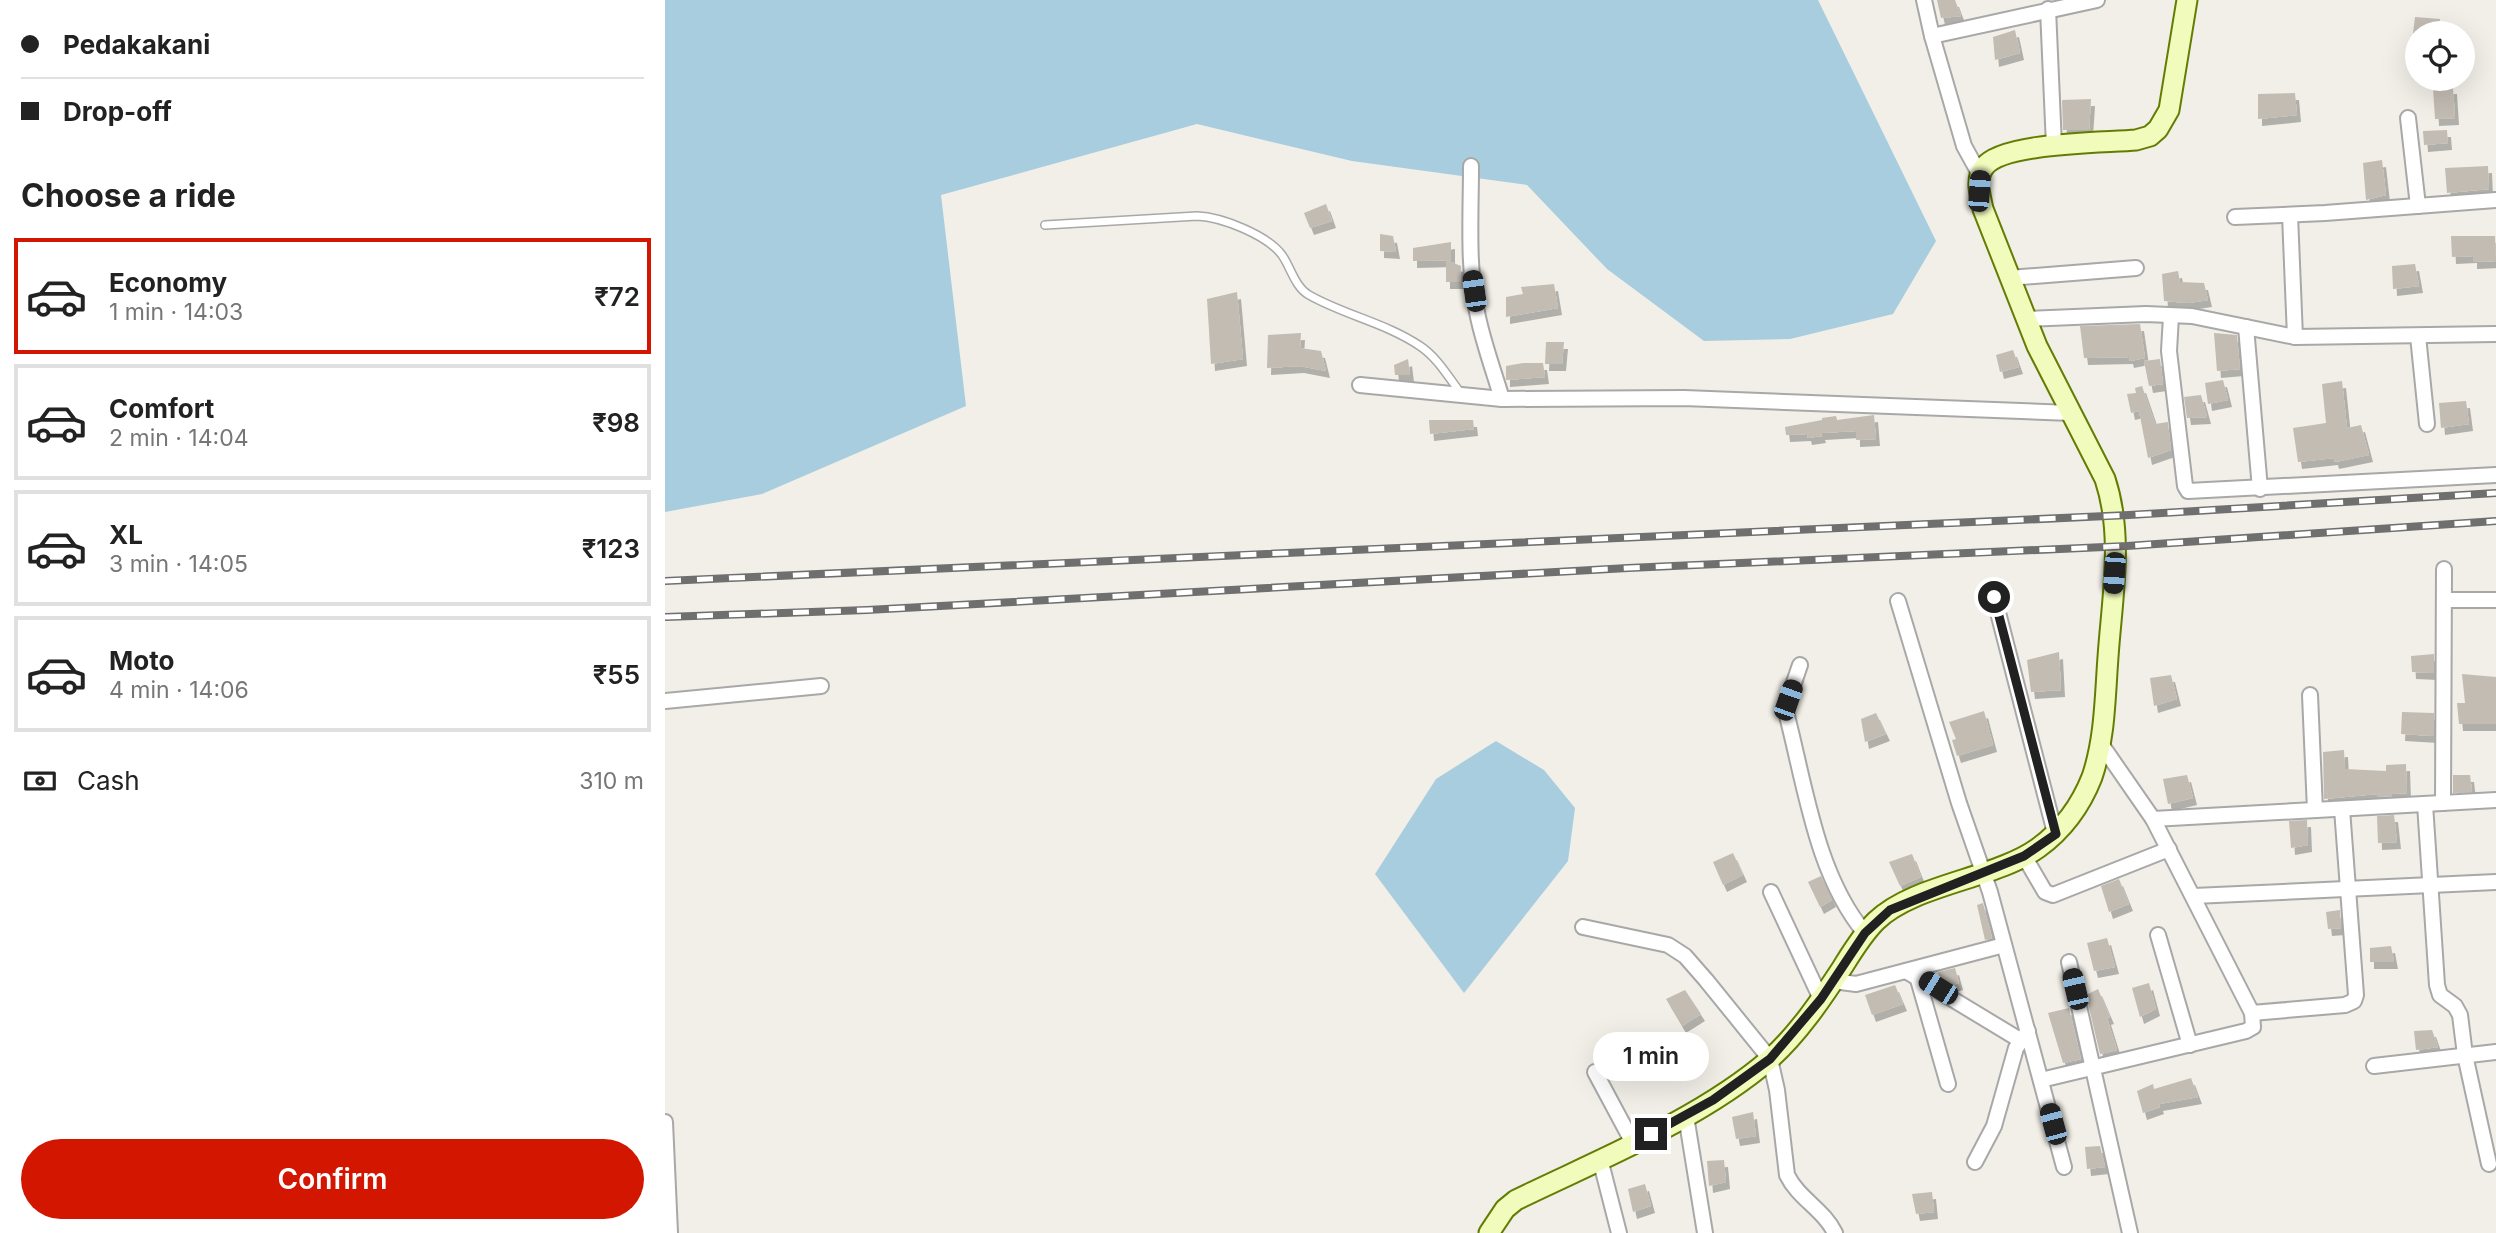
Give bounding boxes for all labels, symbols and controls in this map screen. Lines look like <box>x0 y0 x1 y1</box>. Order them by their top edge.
map controls <box>2405 21 2475 91</box>
button: locate <box>2405 21 2475 91</box>
text: Pedakakani <box>63 29 210 60</box>
text: Drop-off <box>63 96 172 127</box>
car <box>1968 169 1991 213</box>
text: Choose a ride <box>21 176 236 215</box>
icon: car <box>25 265 88 328</box>
text: Economy <box>109 267 227 298</box>
car <box>1461 269 1488 313</box>
text: ₹72 <box>594 281 640 312</box>
text: 1 min · 14:03 <box>109 298 243 326</box>
icon: car <box>25 391 88 454</box>
text: Comfort <box>109 393 214 424</box>
text: ₹98 <box>592 407 640 438</box>
text: 2 min · 14:04 <box>109 424 249 452</box>
icon: car <box>25 517 88 580</box>
text: XL <box>109 519 143 550</box>
text: ₹123 <box>582 533 640 564</box>
text: 3 min · 14:05 <box>109 550 248 578</box>
car <box>2103 551 2126 595</box>
route start <box>1978 581 2010 613</box>
icon: car <box>25 643 88 706</box>
text: Moto <box>109 645 174 676</box>
text: ₹55 <box>593 659 640 690</box>
text: 4 min · 14:06 <box>109 676 249 704</box>
car <box>1772 677 1805 723</box>
icon: cash <box>21 762 59 800</box>
text: Cash <box>77 765 140 796</box>
text: 310 m <box>579 767 644 795</box>
car <box>2061 966 2090 1012</box>
car <box>1915 968 1962 1008</box>
callout: 1 min <box>1593 1032 1709 1082</box>
text: 1 min <box>1623 1042 1679 1070</box>
car <box>2038 1101 2069 1147</box>
route end <box>1635 1118 1667 1150</box>
button: Confirm <box>21 1139 644 1219</box>

